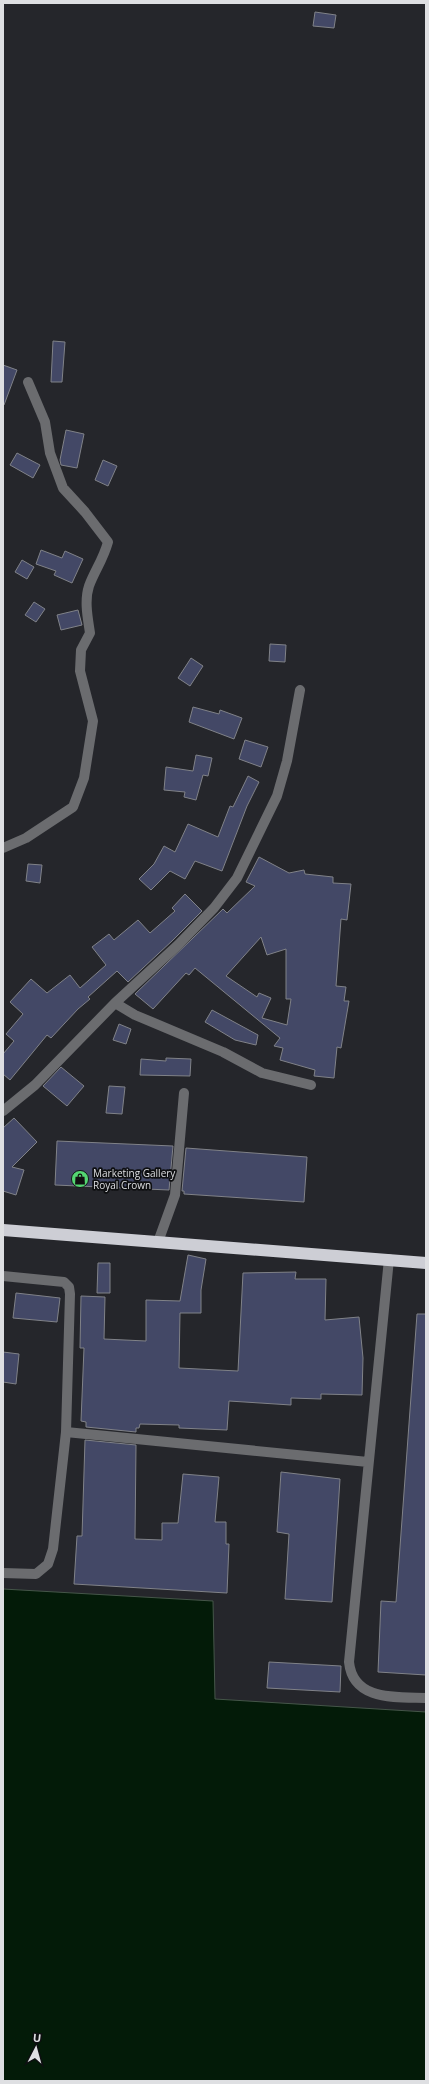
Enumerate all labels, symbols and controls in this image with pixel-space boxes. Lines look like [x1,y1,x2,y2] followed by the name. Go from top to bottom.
[93,1166,176,1192] place label: Marketing Gallery Royal Crown
[70,1169,90,1189] shop icon: Marketing Gallery Royal Crown
[16,2028,56,2068] north arrow
[32,2030,42,2045] text: U

